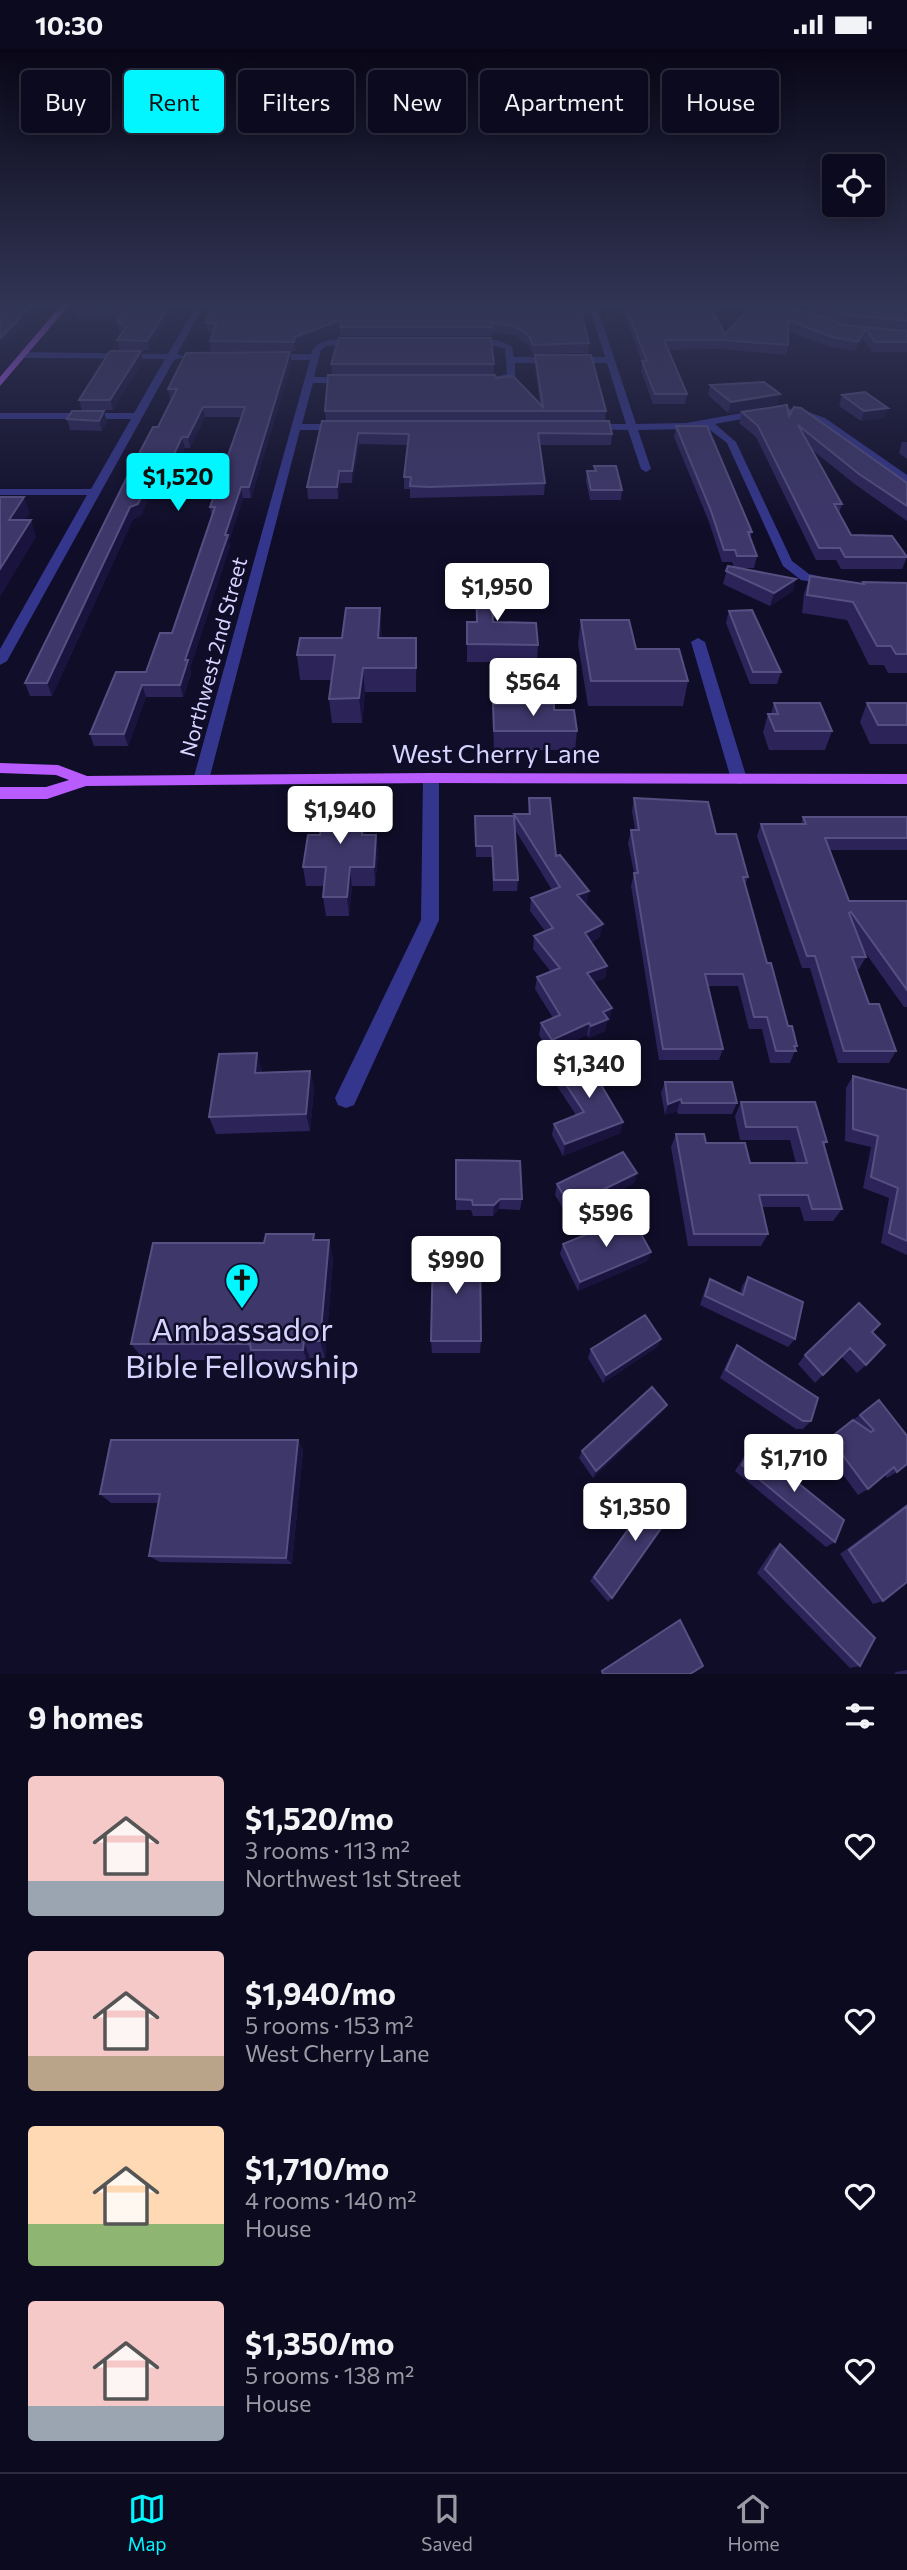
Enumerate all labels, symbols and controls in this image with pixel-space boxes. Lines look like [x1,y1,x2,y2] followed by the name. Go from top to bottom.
[35,9,103,40] text: 10:30
[21,70,110,133] chip: Buy
[124,70,224,133] chip: Rent
[238,70,354,133] chip: Filters
[368,70,466,133] chip: New
[480,70,648,133] chip: Apartment
[662,70,779,133] chip: House
[822,154,885,217] map controls
[822,154,885,217] button: locate
[121,454,235,513] pin: $1,520
[142,462,214,490] text: $1,520
[174,554,251,759] street label: Northwest 2nd Street
[440,563,554,623] pin: $1,950
[461,572,533,600] text: $1,950
[492,659,574,718] pin: $564
[506,667,560,695] text: $564
[392,737,600,768] street label: West Cherry Lane
[283,787,397,846] pin: $1,940
[304,795,376,823] text: $1,940
[532,1041,646,1100] pin: $1,340
[553,1049,625,1077] text: $1,340
[565,1189,647,1249] pin: $596
[578,1198,634,1226] text: $596
[415,1237,497,1296] pin: $990
[428,1245,484,1273] text: $990
[223,1261,261,1310] church icon: Ambassador Bible Fellowship
[125,1308,359,1385] place label: Ambassador Bible Fellowship
[737,1435,851,1494] pin: $1,710
[760,1443,828,1471] text: $1,710
[578,1483,692,1543] pin: $1,350
[599,1492,671,1520] text: $1,350
[841,1697,879,1735] icon: filters
[28,1698,143,1735] text: 9 homes
[245,1799,394,1836] text: $1,520/mo
[84,1804,168,1888] icon: home
[841,1827,879,1865] icon: heart
[245,1836,410,1864] text: 3 rooms · 113 m²
[245,1864,461,1892] text: Northwest 1st Street
[245,1974,396,2011] text: $1,940/mo
[84,1979,168,2063] icon: home
[841,2002,879,2040] icon: heart
[245,2011,414,2039] text: 5 rooms · 153 m²
[245,2039,429,2067] text: West Cherry Lane
[245,2149,389,2186] text: $1,710/mo
[84,2154,168,2238] icon: home
[841,2177,879,2215] icon: heart
[245,2186,417,2214] text: 4 rooms · 140 m²
[245,2214,311,2242] text: House
[245,2324,394,2361] text: $1,350/mo
[84,2329,168,2413] icon: home
[841,2352,879,2390] icon: heart
[245,2361,414,2389] text: 5 rooms · 138 m²
[245,2389,311,2417] text: House
[127,2490,167,2555] tab: Map
[421,2490,473,2555] tab: Saved
[727,2490,780,2555] tab: Home

